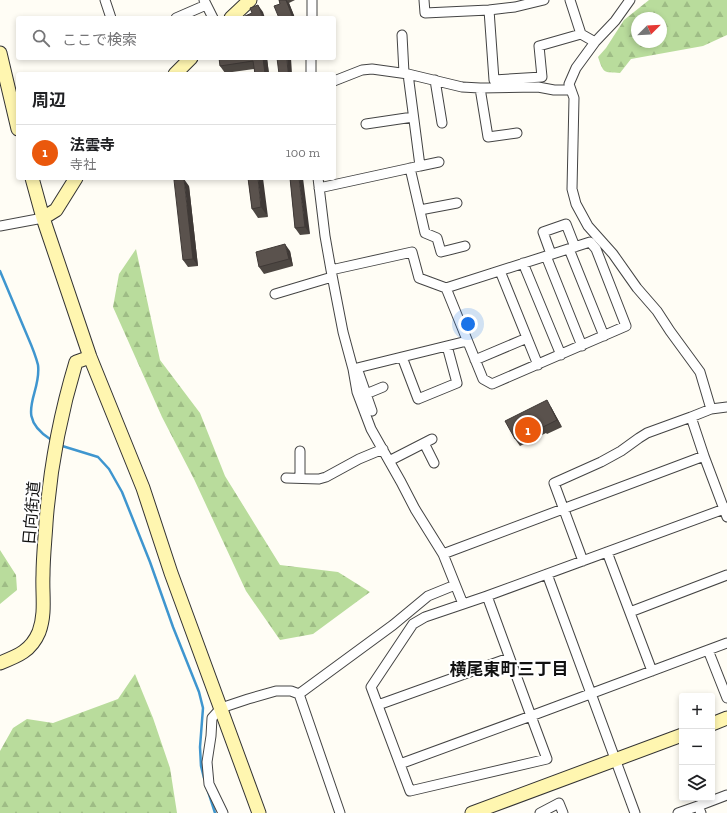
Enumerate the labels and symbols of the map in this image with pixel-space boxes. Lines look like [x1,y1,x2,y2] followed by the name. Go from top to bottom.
[631,12,667,48] north arrow
[458,314,478,334] your location
[515,415,541,445] pin: 1
[19,480,44,546] street label: 日向街道
[450,659,569,679] district label: 横尾東町三丁目

